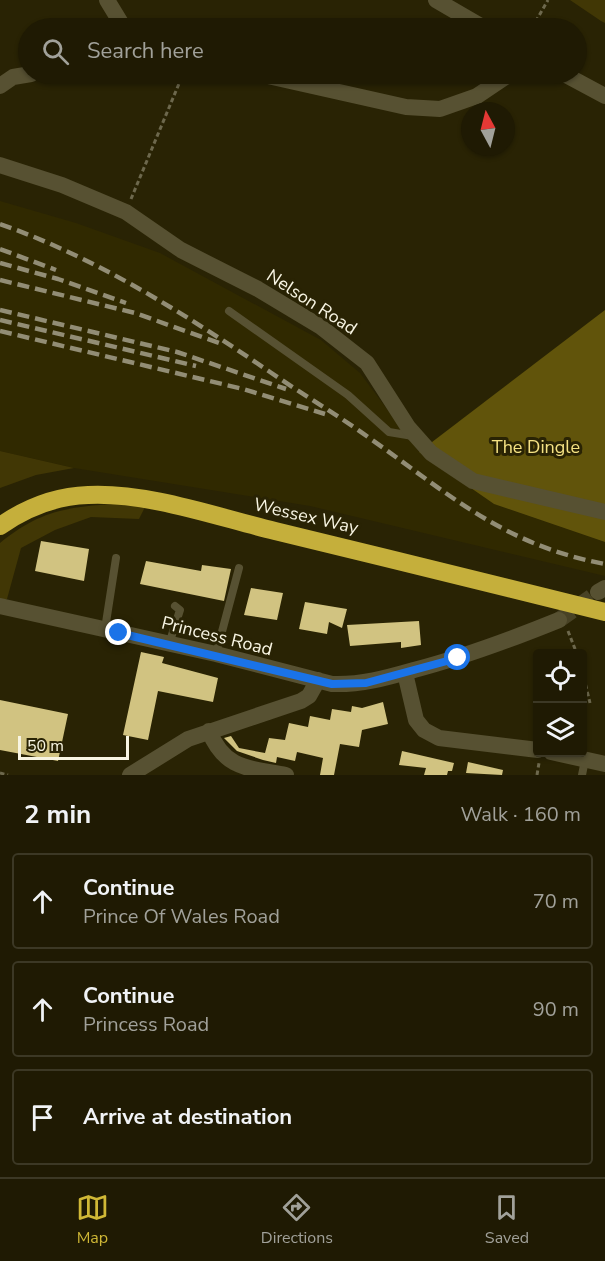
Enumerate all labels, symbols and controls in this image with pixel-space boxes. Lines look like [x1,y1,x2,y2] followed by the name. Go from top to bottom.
[18,18,587,84] search box
[39,35,72,68] icon: search
[87,36,204,66] text: Search here
[461,102,515,156] north arrow
[262,264,362,340] street label: Nelson Road
[492,435,580,459] park label: The Dingle
[251,492,361,540] street label: Wessex Way
[159,611,275,661] street label: Princess Road
[105,619,131,645] route end
[444,644,470,670] route start
[533,649,587,757] map controls
[533,649,587,703] button: locate
[533,703,587,757] button: layers
[18,733,129,760] scale bar
[27,735,64,757] text: 50 m
[24,797,91,832] text: 2 min
[461,801,581,828] text: Walk · 160 m
[83,873,174,903] text: Continue
[26,885,59,918] icon: ahead
[533,888,579,915] text: 70 m
[83,903,280,930] text: Prince Of Wales Road
[83,981,174,1011] text: Continue
[26,993,59,1026] icon: ahead
[533,996,579,1023] text: 90 m
[83,1011,209,1038] text: Princess Road
[26,1101,59,1134] icon: arrive
[83,1102,292,1132] text: Arrive at destination
[76,1191,109,1249] tab: Map
[261,1191,333,1249] tab: Directions
[485,1191,529,1249] tab: Saved

